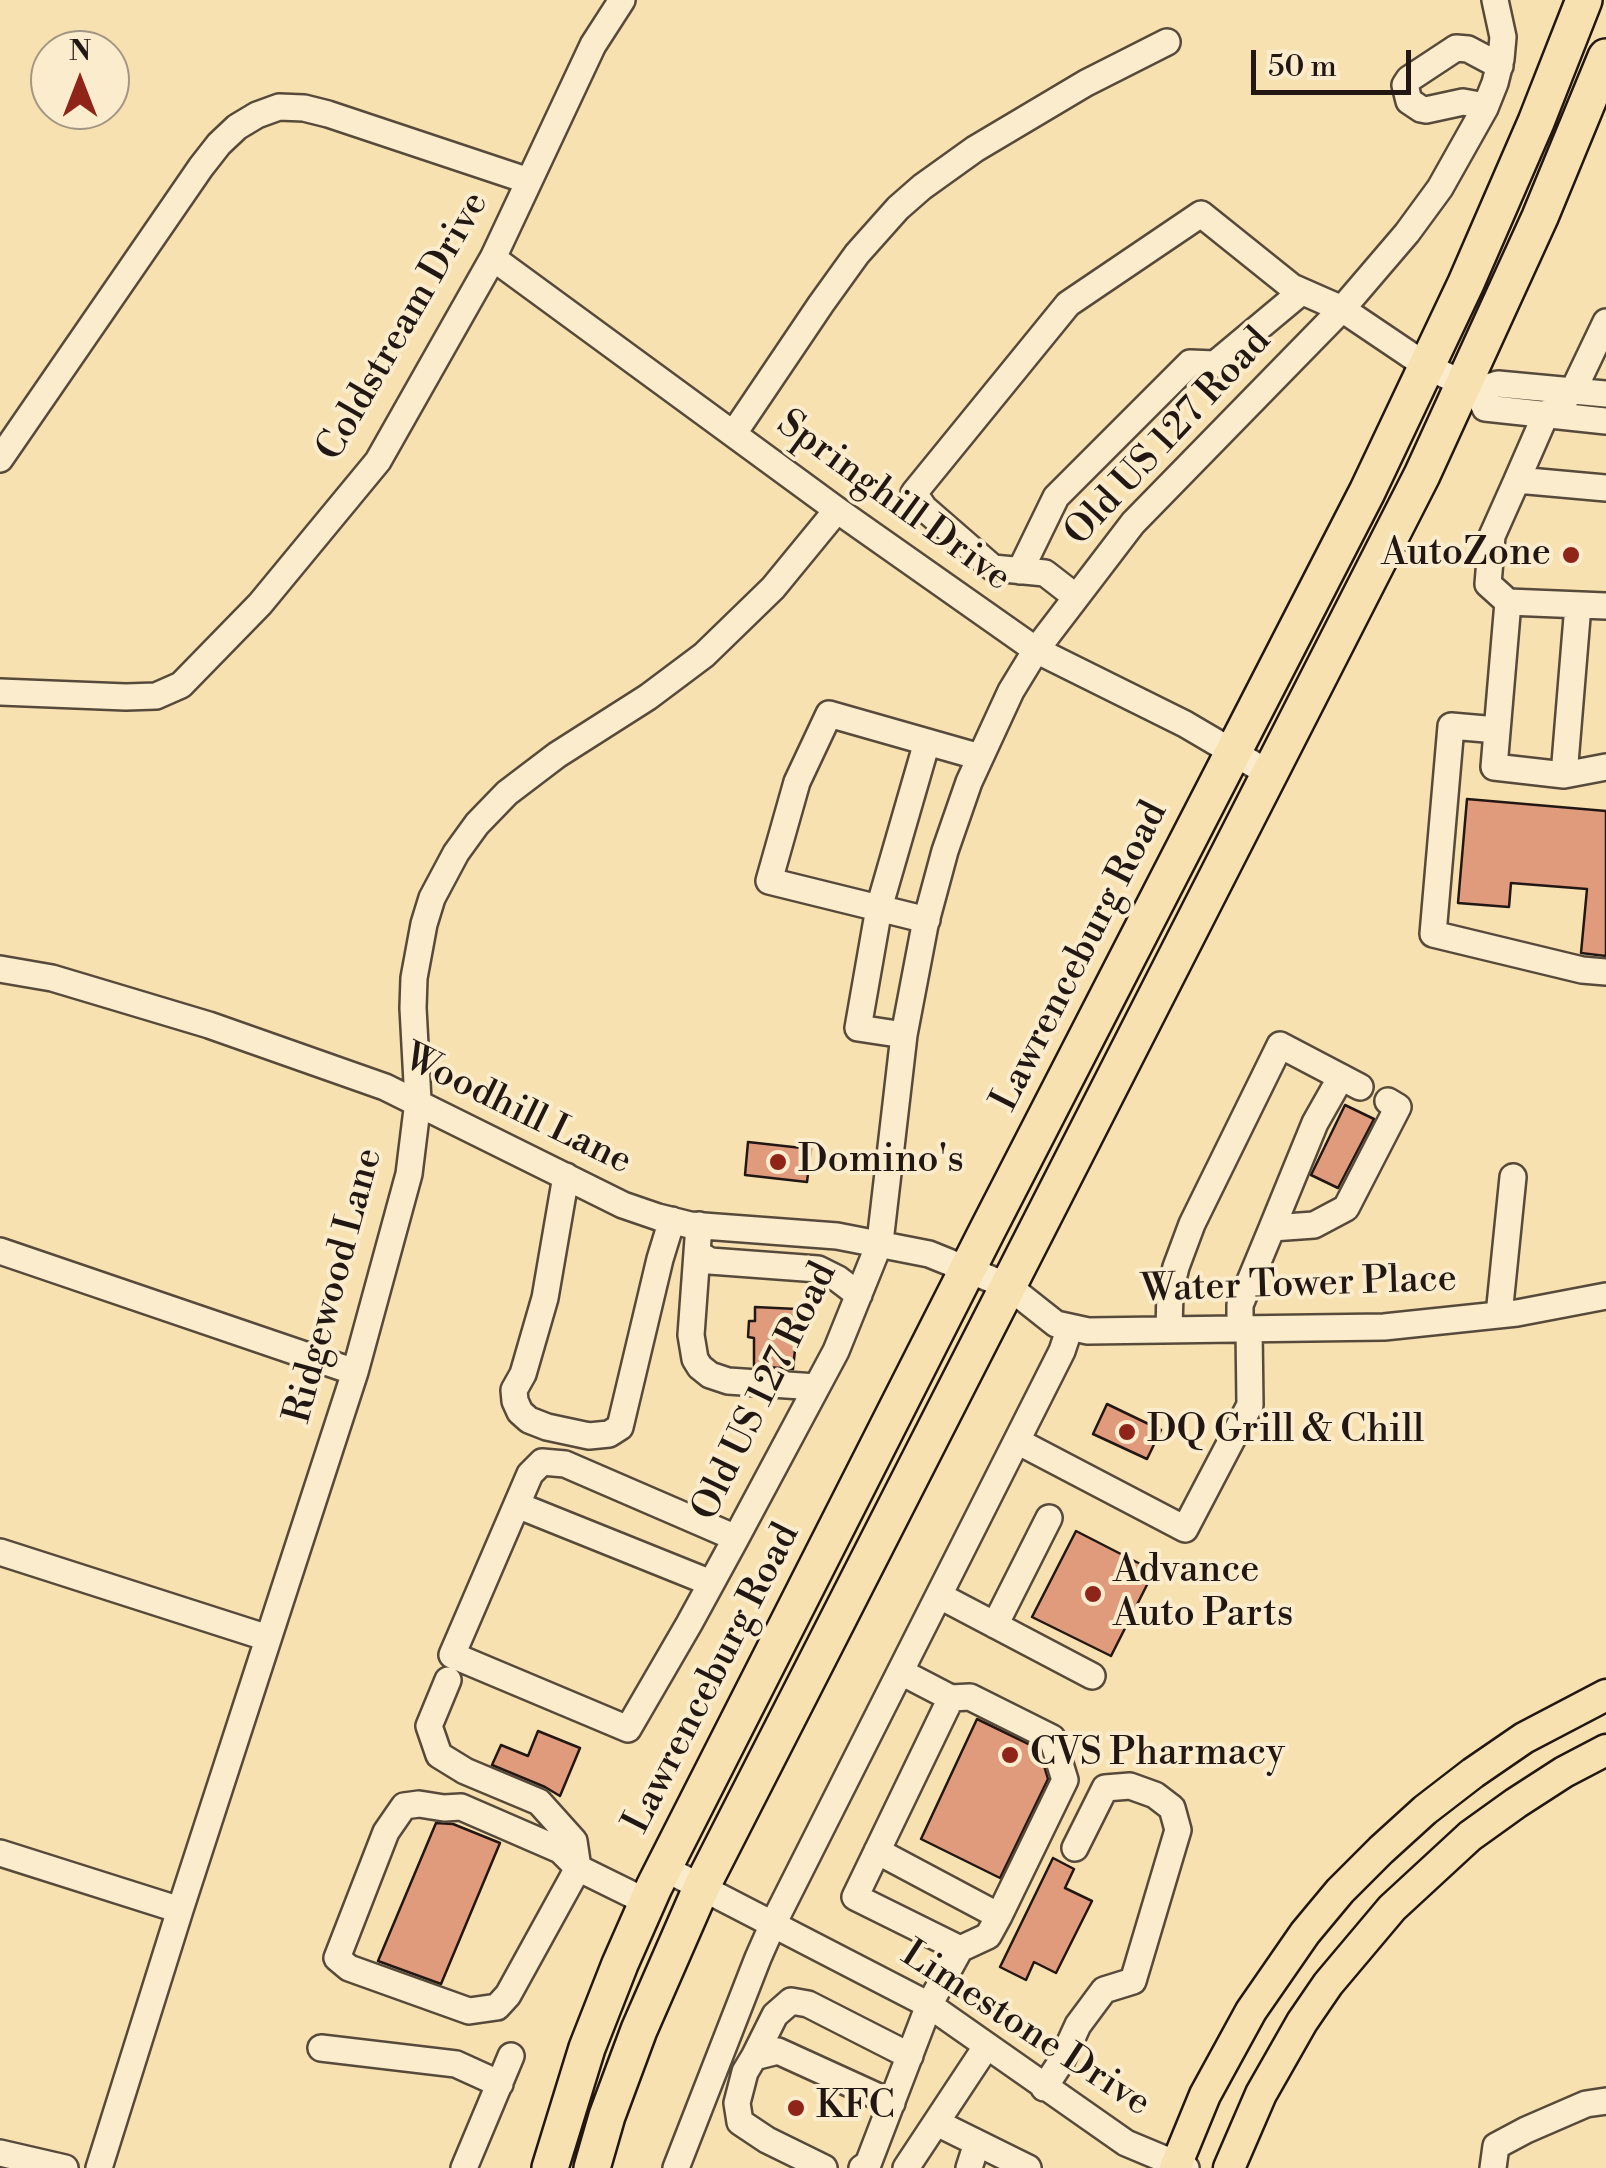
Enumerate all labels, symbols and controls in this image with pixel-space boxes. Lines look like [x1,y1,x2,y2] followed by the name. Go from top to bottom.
[30,30,130,130] north arrow
[1256,30,1416,92] scale bar
[69,34,91,69] text: N
[1268,48,1337,86] text: 50 m
[308,184,500,470] street label: Coldstream Drive
[1056,320,1282,556] street label: Old US 127 Road
[767,402,1019,602] street label: Springhill Drive
[1381,532,1551,578] place label: AutoZone
[1560,544,1582,566] marker: AutoZone
[983,794,1179,1120] street label: Lawrenceburg Road
[396,1036,638,1186] street label: Woodhill Lane
[798,1139,964,1185] place label: Domino's
[276,1143,394,1429] street label: Ridgewood Lane
[767,1151,789,1173] marker: Domino's
[684,1256,848,1528] street label: Old US 127 Road
[1140,1258,1458,1314] street label: Water Tower Place
[1147,1409,1424,1455] place label: DQ Grill & Chill
[1116,1421,1138,1443] marker: DQ Grill & Chill
[615,1516,811,1842] street label: Lawrenceburg Road
[1113,1549,1293,1638] place label: Advance Auto Parts
[1082,1583,1104,1605] marker: Advance Auto Parts
[1030,1732,1285,1778] place label: CVS Pharmacy
[999,1744,1021,1766] marker: CVS Pharmacy
[892,1932,1158,2128] street label: Limestone Drive
[816,2085,895,2131] place label: KFC
[785,2097,807,2119] marker: KFC

